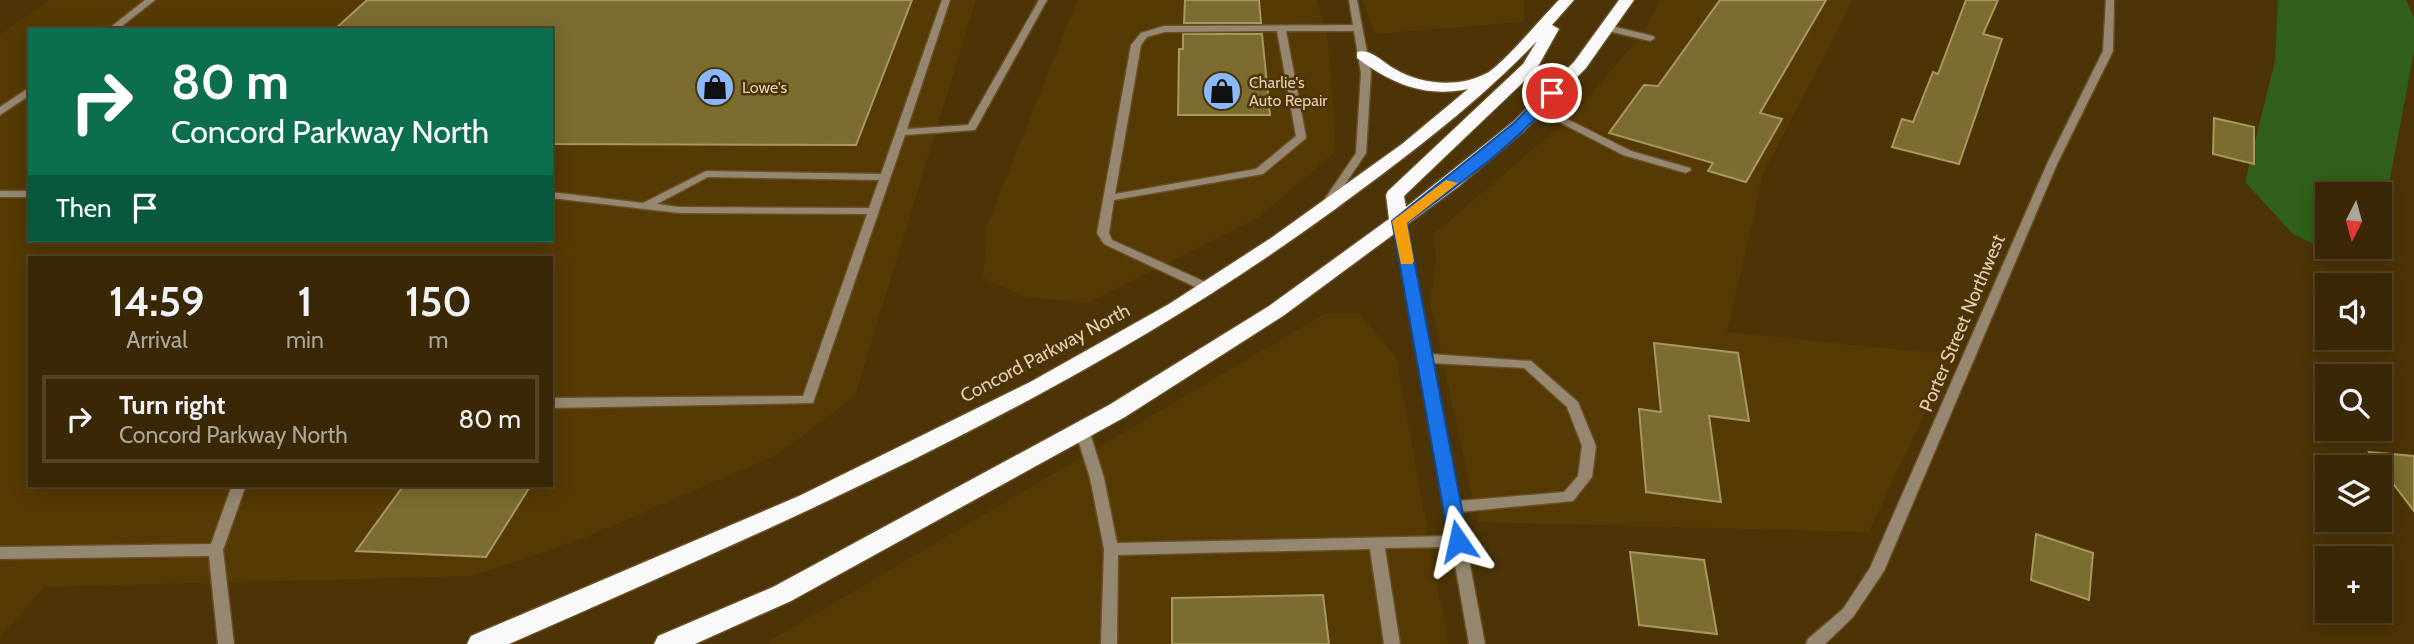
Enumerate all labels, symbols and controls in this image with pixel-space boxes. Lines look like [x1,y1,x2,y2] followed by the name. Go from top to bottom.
[171,52,289,111] text: 80 m
[56,56,147,147] icon: right
[1522,63,1582,123] pin
[694,66,736,108] shop icon: Lowe's
[1201,70,1243,112] shop icon: Charlie's Auto Repair
[1249,73,1328,110] place label: Charlie's Auto Repair
[1533,74,1571,112] icon: arrive
[742,78,788,97] place label: Lowe's
[171,112,489,151] text: Concord Parkway North
[2315,182,2392,259] north arrow
[2315,182,2392,623] map controls
[126,189,164,227] icon: arrive
[56,192,112,224] text: Then
[1914,230,2010,415] street label: Porter Street Northwest
[2315,273,2392,350] button: sound
[109,275,205,327] text: 14:59
[297,275,312,327] text: 1
[405,275,472,327] text: 150
[956,299,1134,407] street label: Concord Parkway North
[126,326,188,354] text: Arrival
[286,326,324,354] text: min
[428,326,448,354] text: m
[2315,364,2392,441] button: search
[119,389,225,421] text: Turn right
[60,400,98,438] icon: right
[458,403,521,435] text: 80 m
[119,421,348,449] text: Concord Parkway North
[2315,455,2392,532] button: layers
[1421,504,1495,578] position arrow
[2315,546,2392,623] button: +

